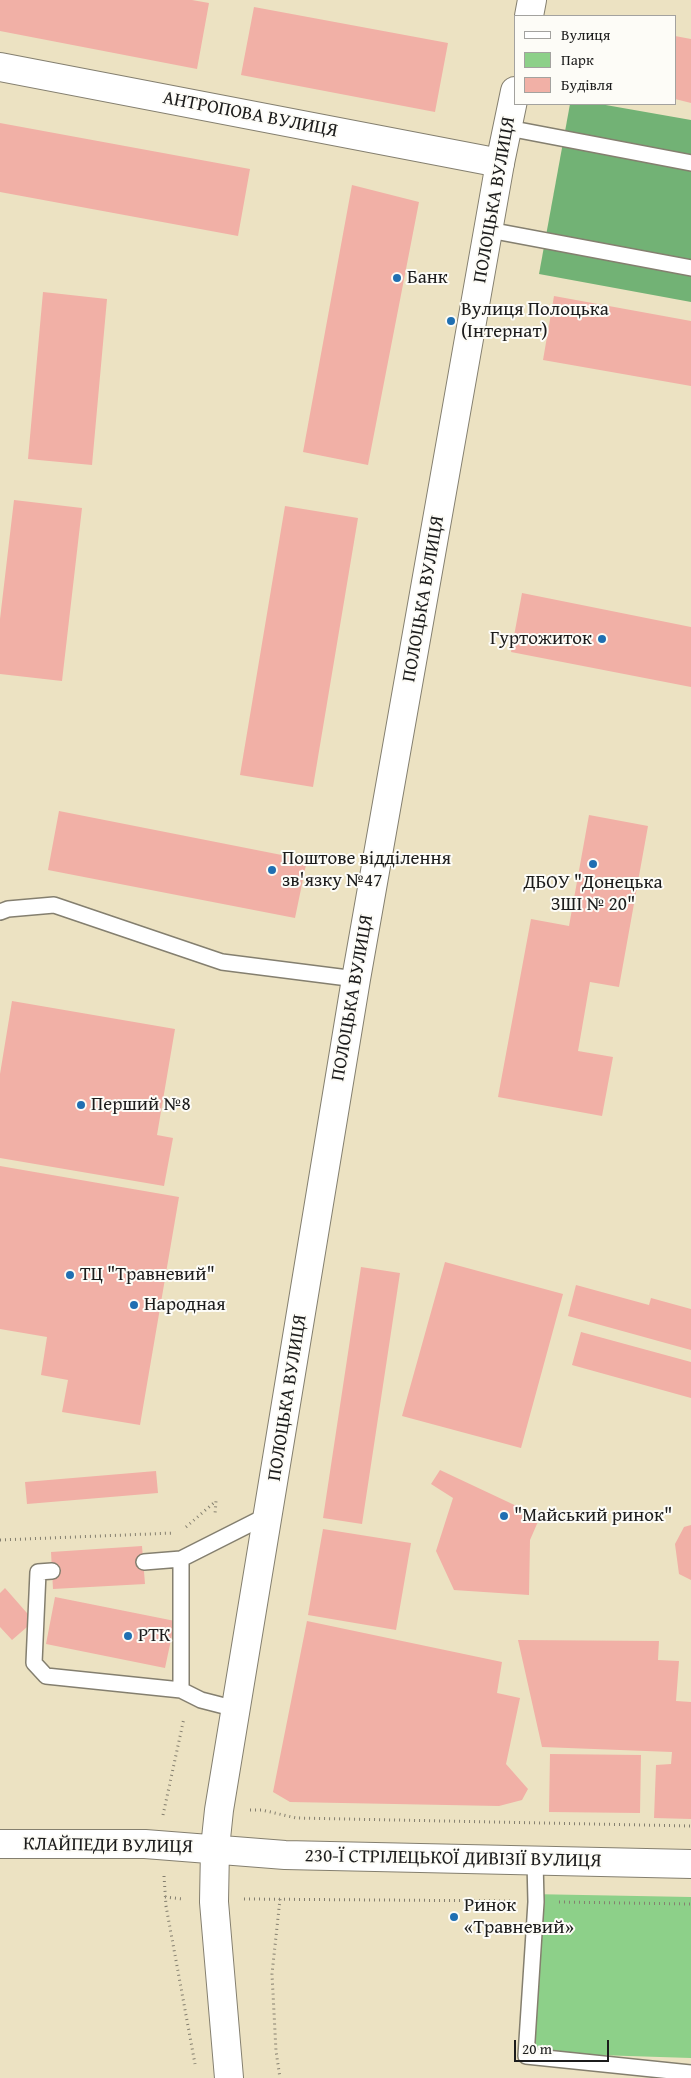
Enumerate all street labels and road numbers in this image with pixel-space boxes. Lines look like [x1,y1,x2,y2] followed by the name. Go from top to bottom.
[161,87,339,143] street label: АНТРОПОВА ВУЛИЦЯ
[469,115,521,285] street label: ПОЛОЦЬКА ВУЛИЦЯ
[398,514,450,684] street label: ПОЛОЦЬКА ВУЛИЦЯ
[327,913,379,1083] street label: ПОЛОЦЬКА ВУЛИЦЯ
[264,1313,312,1483] street label: ПОЛОЦЬКА ВУЛИЦЯ
[23,1833,193,1859] street label: КЛАЙПЕДИ ВУЛИЦЯ
[304,1845,602,1873] street label: 230-Ї СТРІЛЕЦЬКОЇ ДИВІЗІЇ ВУЛИЦЯ

